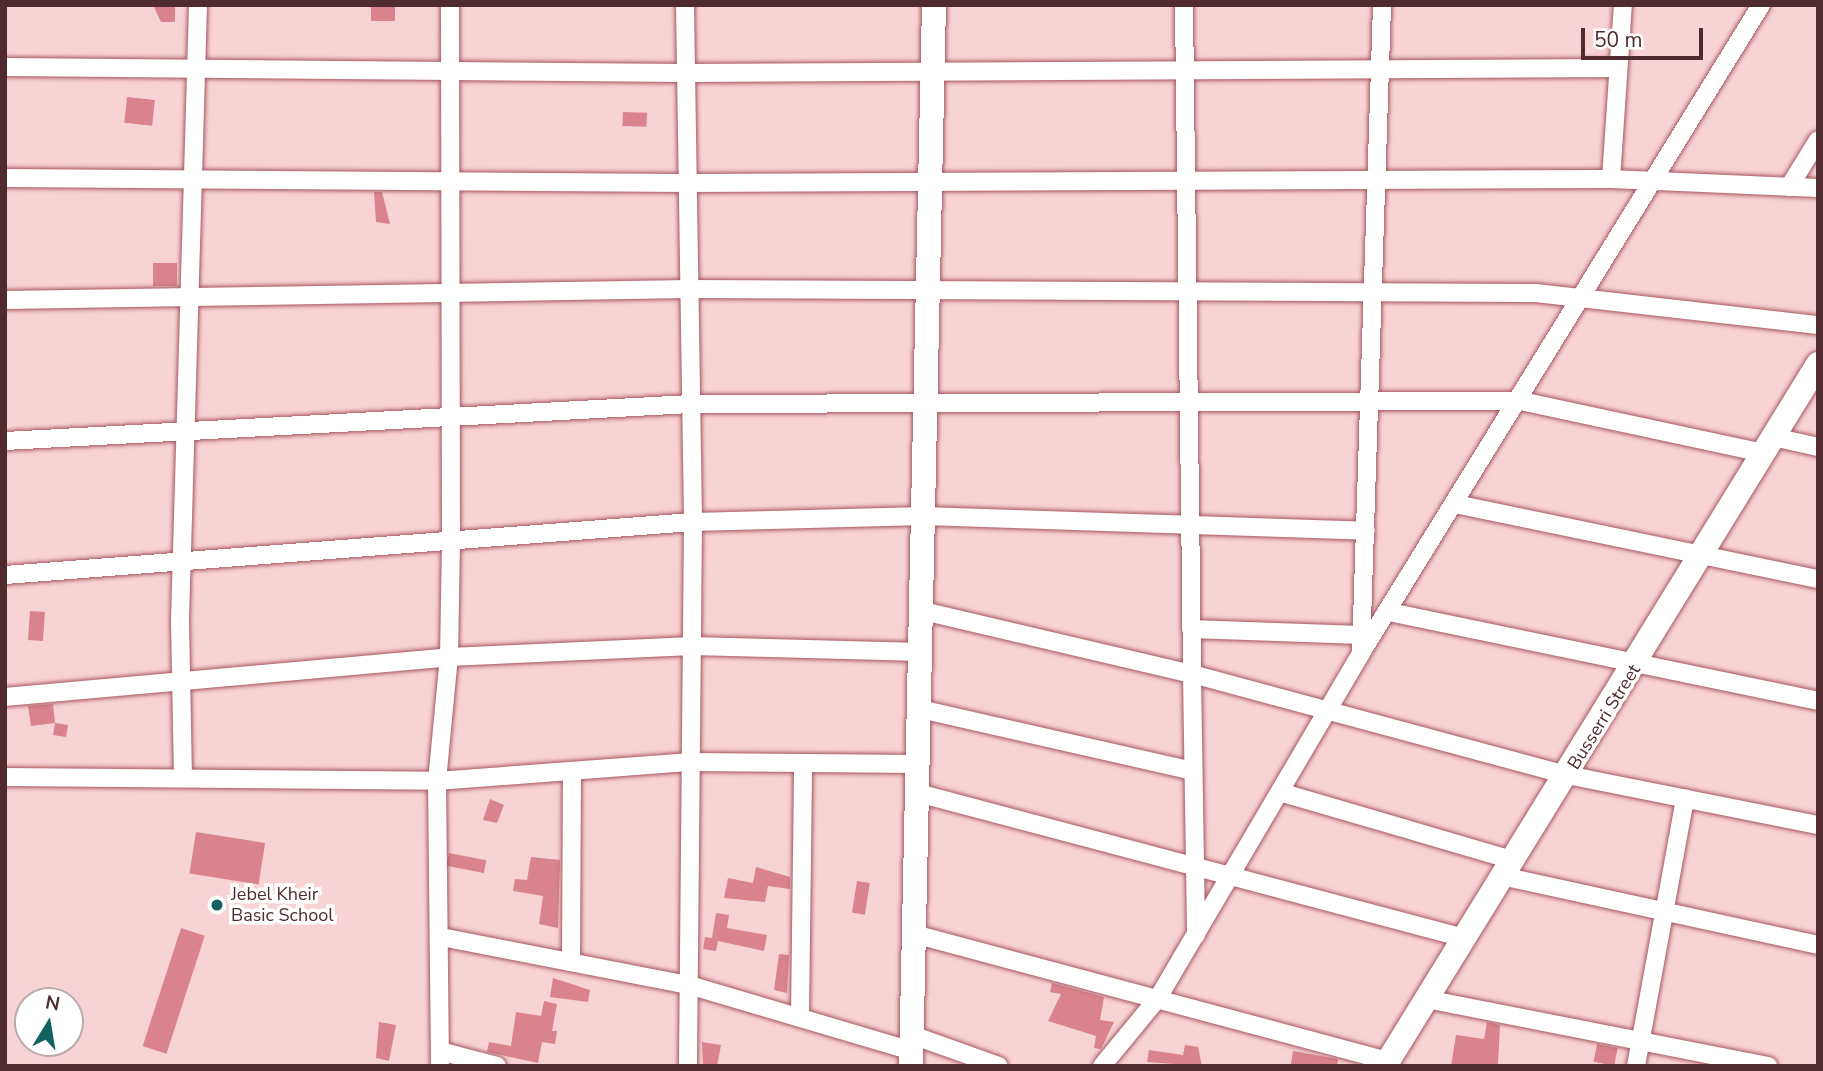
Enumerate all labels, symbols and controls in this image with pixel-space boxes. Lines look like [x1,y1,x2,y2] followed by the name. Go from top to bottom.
[1585,14,1708,58] scale bar
[1594,26,1643,54] text: 50 m
[1563,660,1645,774] street label: Busserri Street
[231,884,333,926] place label: Jebel Kheir Basic School
[209,897,225,913] marker: Jebel Kheir Basic School
[14,987,84,1057] north arrow
[43,989,62,1017] text: N

